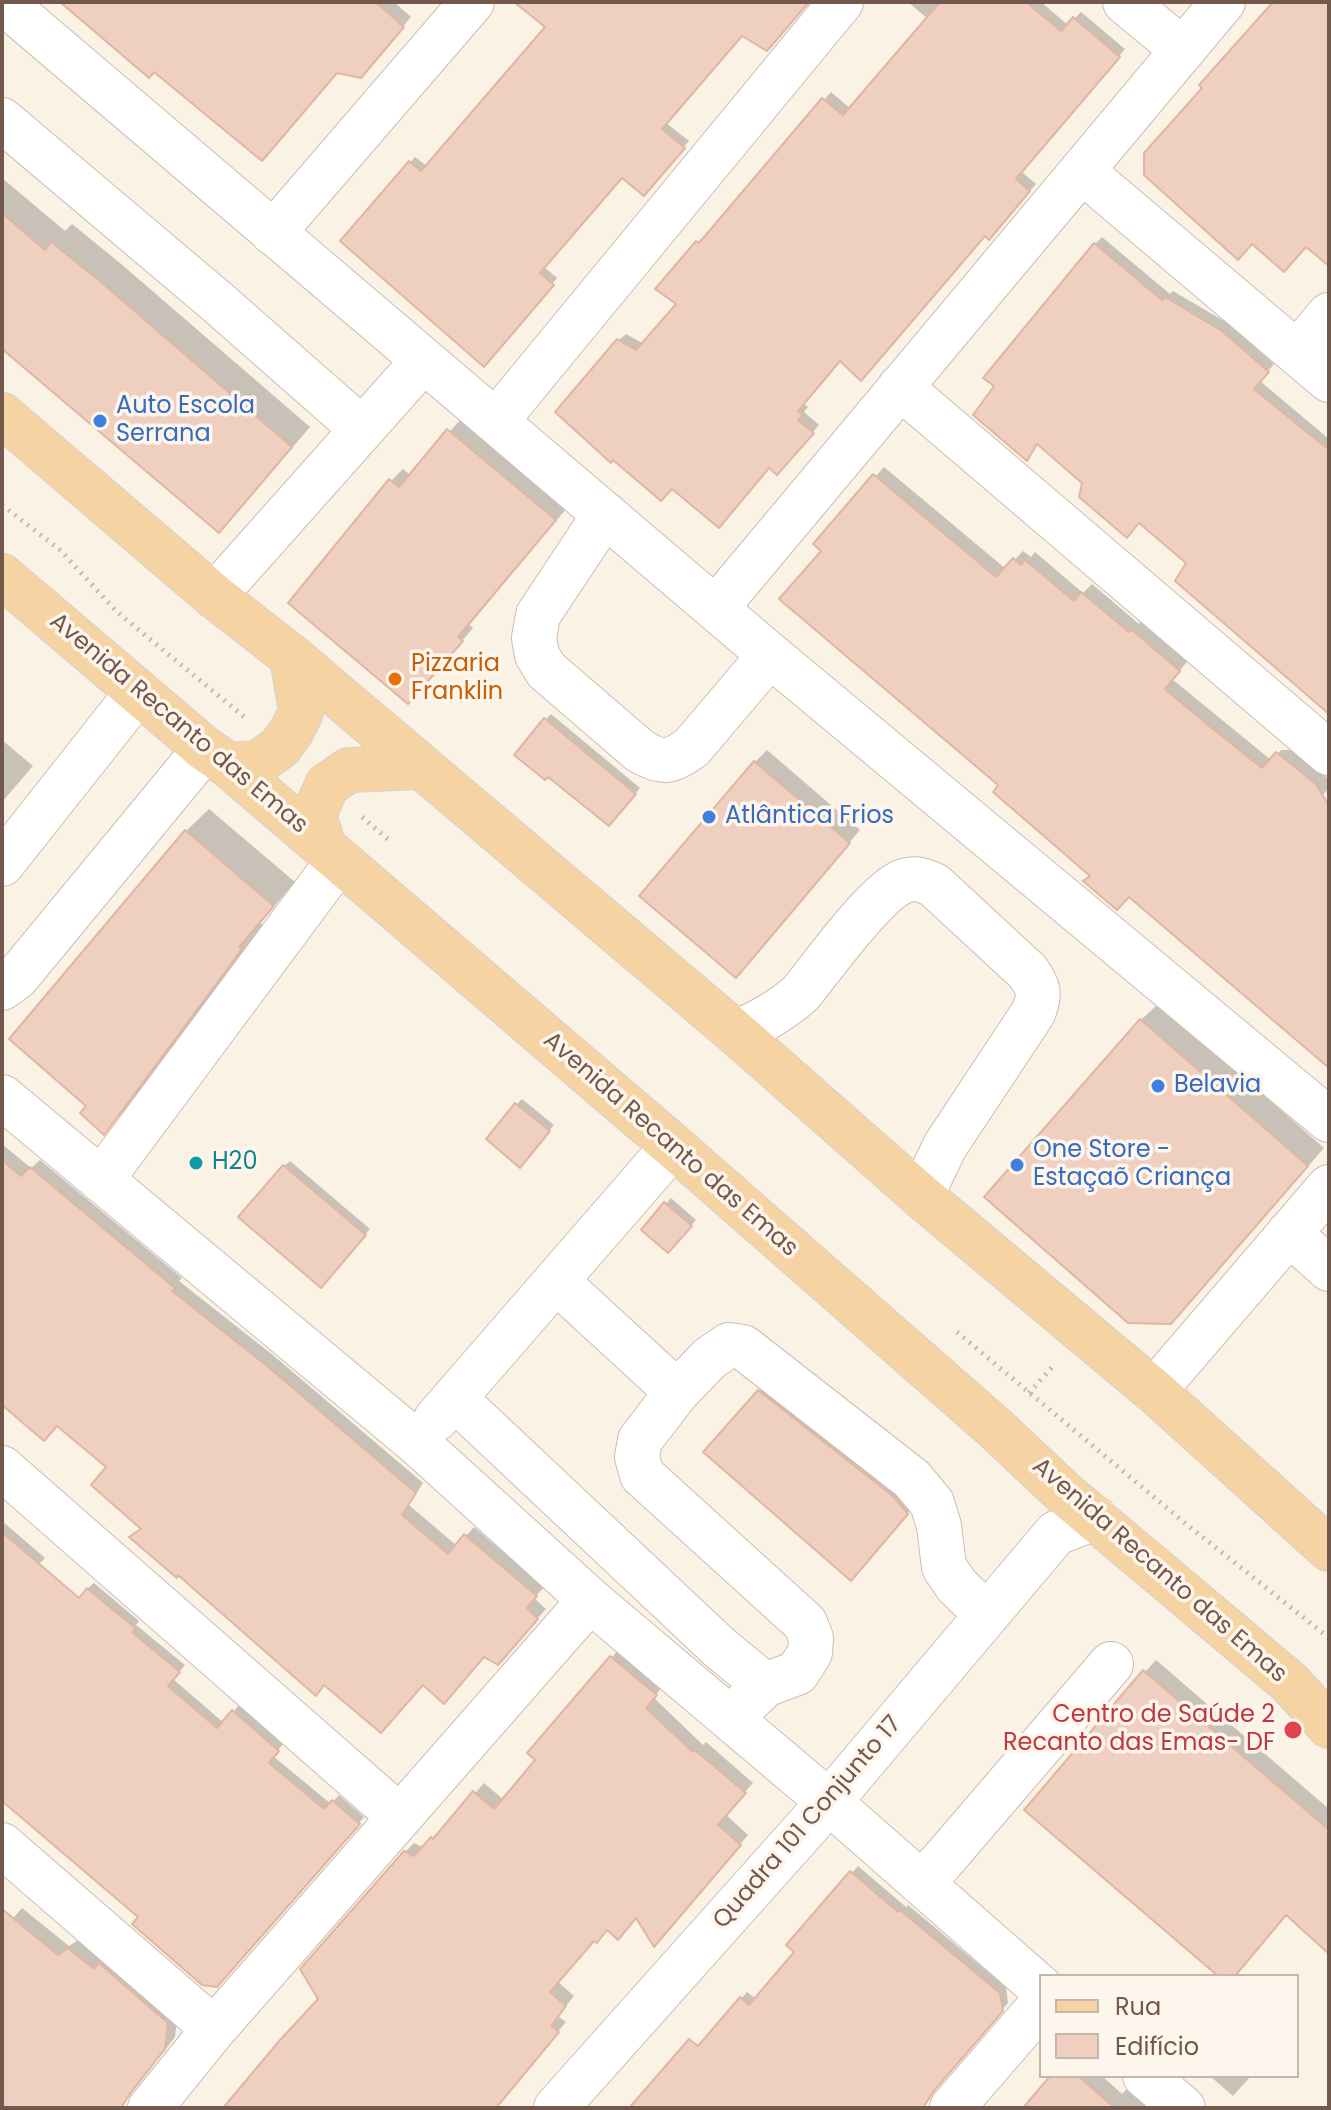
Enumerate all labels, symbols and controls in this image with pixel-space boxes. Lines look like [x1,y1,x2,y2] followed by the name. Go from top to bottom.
[116,393,255,449] place label: Auto Escola Serrana
[91,412,109,430] marker: Auto Escola Serrana
[43,608,313,840] street label: Avenida Recanto das Emas
[411,651,503,707] place label: Pizzaria Franklin
[386,670,404,688] marker: Pizzaria Franklin
[725,803,894,831] place label: Atlântica Frios
[700,808,718,826] marker: Atlântica Frios
[537,1027,803,1263] street label: Avenida Recanto das Emas
[1174,1072,1261,1100] place label: Belavia
[1149,1077,1167,1095] marker: Belavia
[1033,1137,1231,1193] place label: One Store - Estaçaõ Criança
[212,1149,257,1177] place label: H20
[187,1154,205,1172] marker: H20
[1008,1156,1026,1174] marker: One Store - Estaçaõ Criança
[1026,1453,1292,1689] street label: Avenida Recanto das Emas
[1003,1702,1275,1758] place label: Centro de Saúde 2 Recanto das Emas- DF
[708,1711,908,1935] street label: Quadra 101 Conjunto 17
[1282,1719,1304,1741] marker: Centro de Saúde 2 Recanto das Emas- DF
[1039,1974,1299,2078] legend
[1115,1990,1161,2023] text: Rua
[1115,2030,1199,2063] text: Edifício

